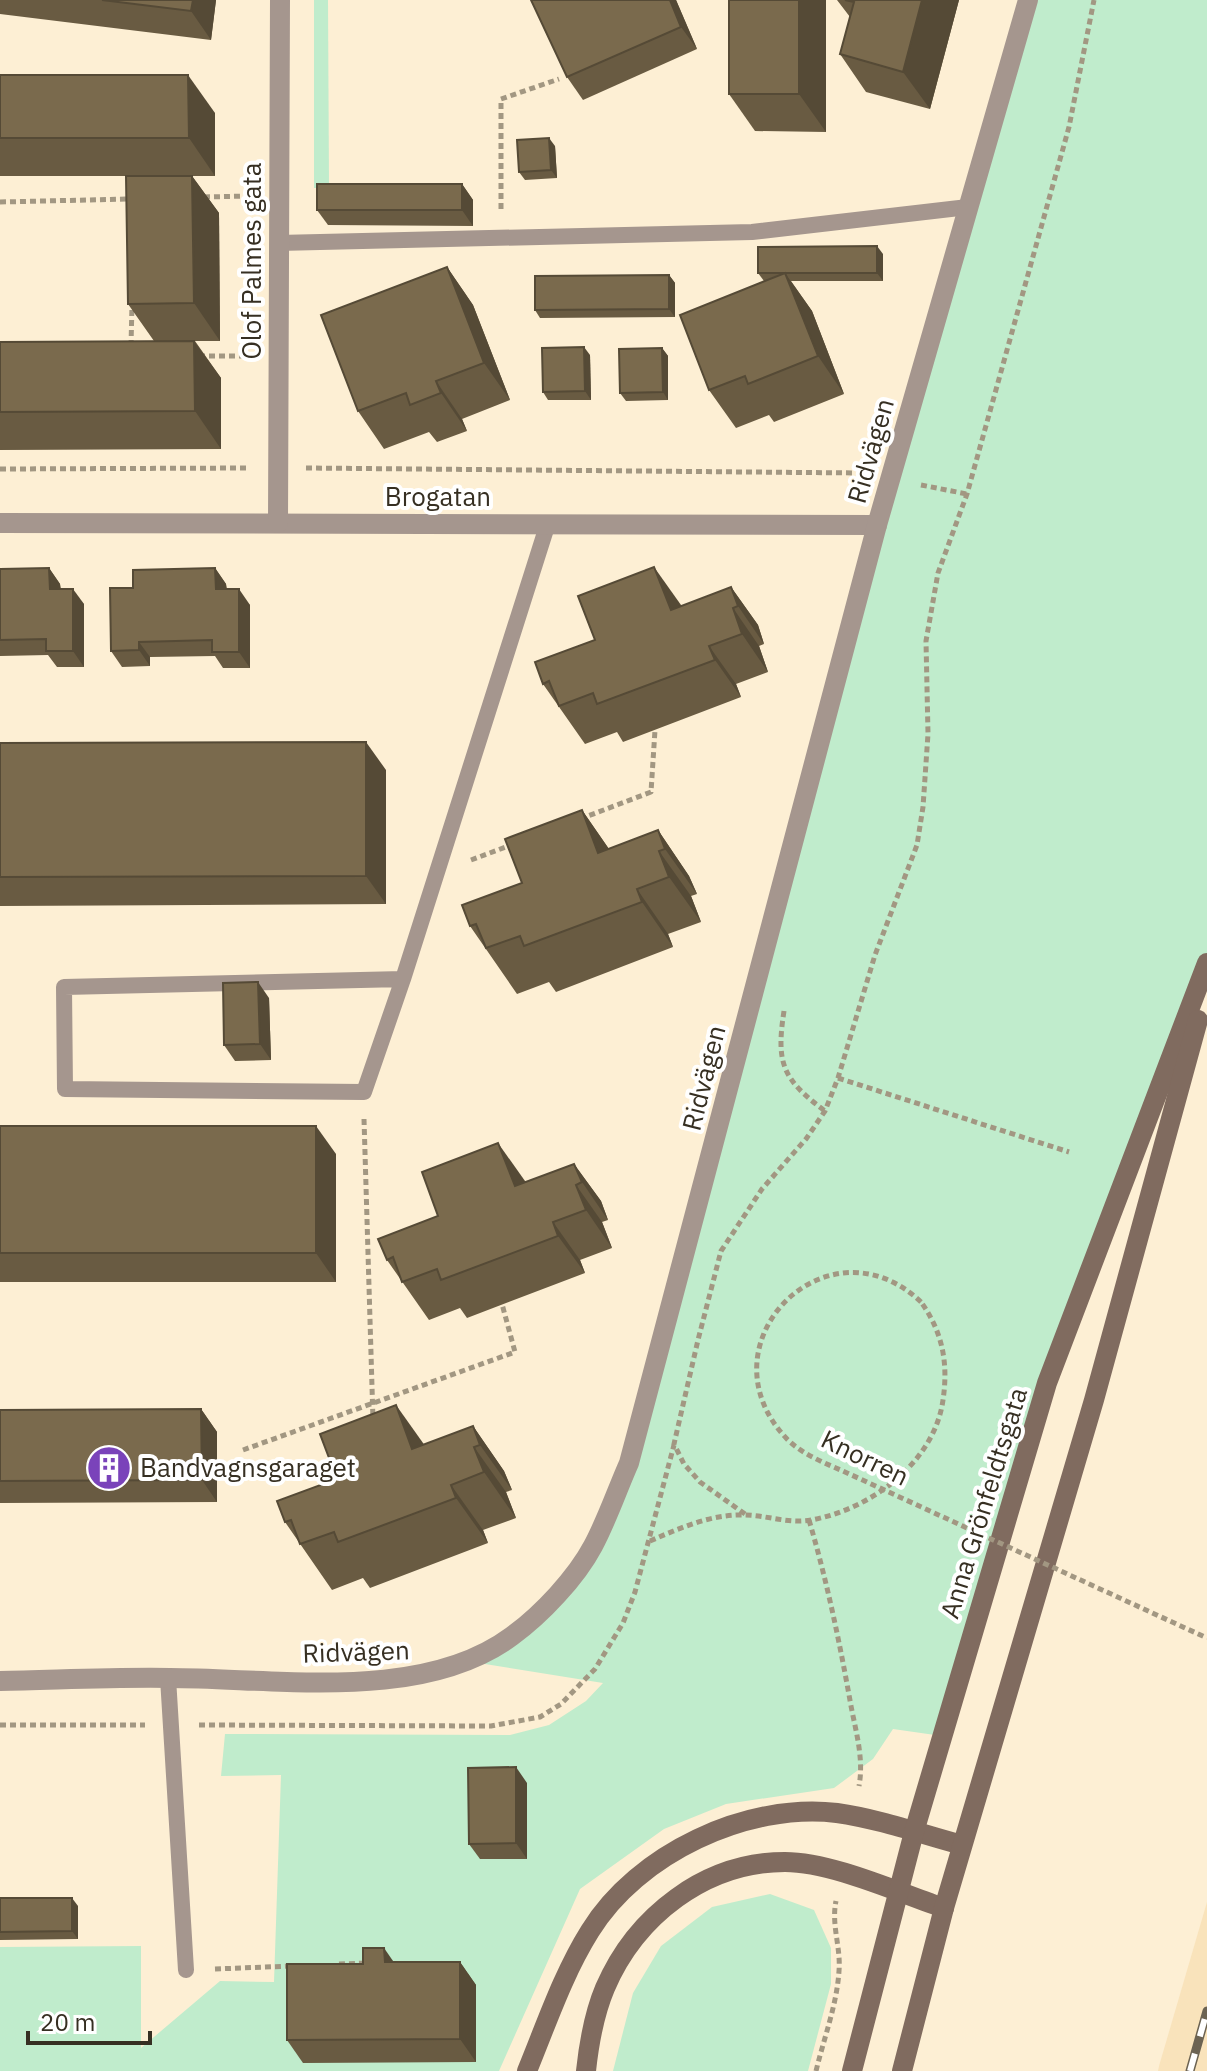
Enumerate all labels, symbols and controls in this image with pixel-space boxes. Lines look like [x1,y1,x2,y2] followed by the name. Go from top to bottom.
[234,162,268,360] street label: Olof Palmes gata
[839,394,901,507] street label: Ridvägen
[385,479,491,513] street label: Brogatan
[674,1022,733,1134] street label: Ridvägen
[932,1383,1034,1622] street label: Anna Grönfeldtsgata
[816,1421,915,1493] street label: Knorren
[85,1444,133,1492] building icon: Bandvagnsgaraget
[140,1450,356,1484] place label: Bandvagnsgaraget
[302,1632,410,1670] street label: Ridvägen
[28,1995,150,2045] scale bar
[40,2006,95,2038] text: 20 m

